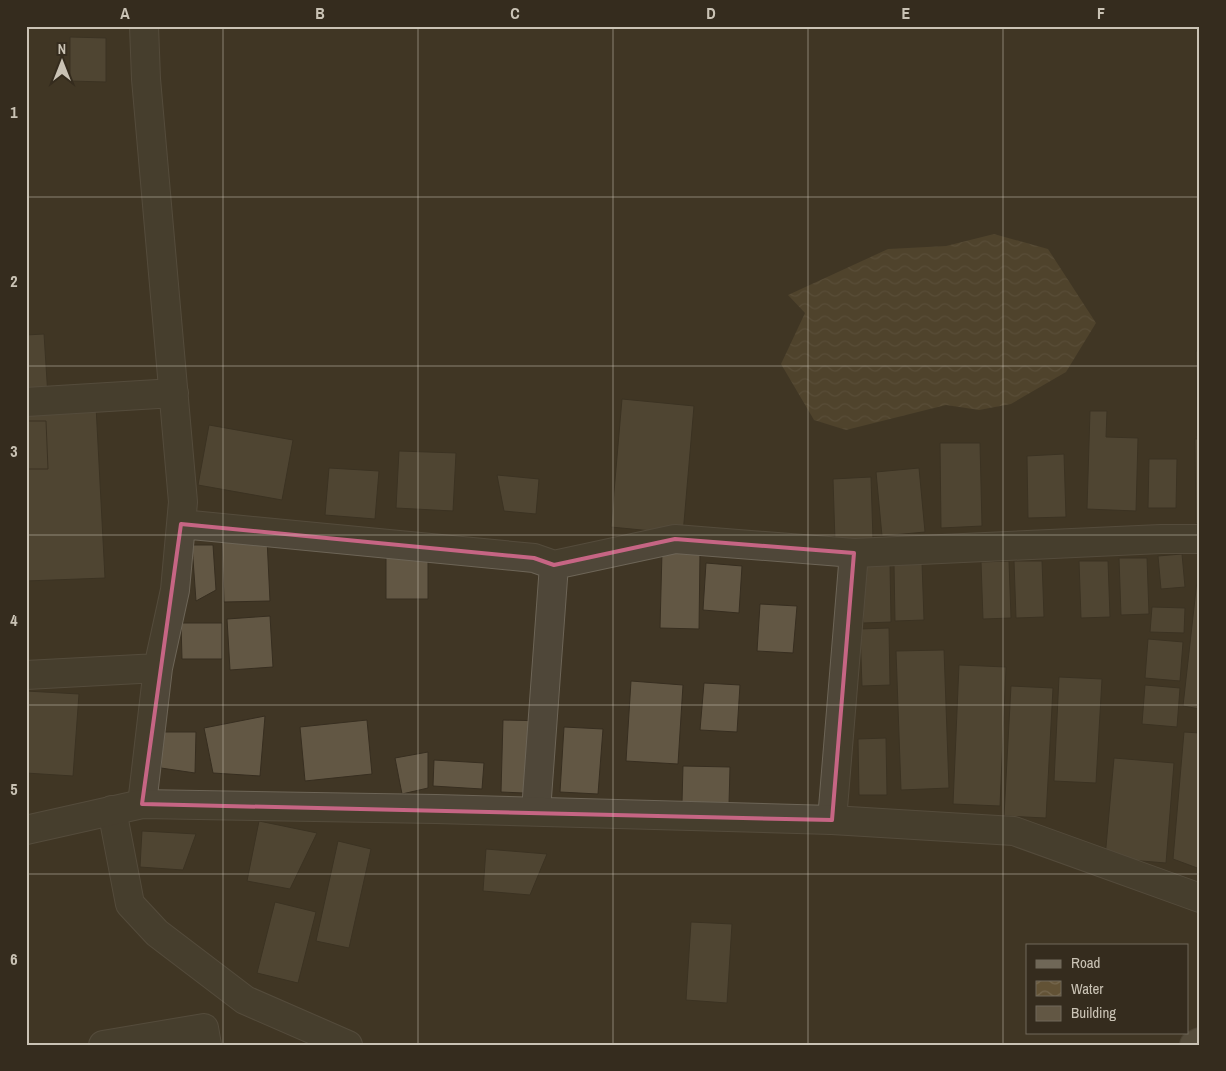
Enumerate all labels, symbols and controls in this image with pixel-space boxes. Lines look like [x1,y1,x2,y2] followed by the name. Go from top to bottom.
[120,2,130,24] text: A
[315,2,325,24] text: B
[510,2,520,24] text: C
[706,2,716,24] text: D
[902,2,911,24] text: E
[1097,2,1105,24] text: F
[38,38,88,88] north arrow
[58,40,66,58] text: N
[10,101,18,123] text: 1
[10,270,18,292] text: 2
[10,440,18,462] text: 3
[10,609,18,631] text: 4
[10,778,18,800] text: 5
[1026,944,1188,1034] legend
[10,948,18,970] text: 6
[1071,952,1100,973] text: Road
[1071,978,1103,999] text: Water
[1071,1002,1116,1023] text: Building

